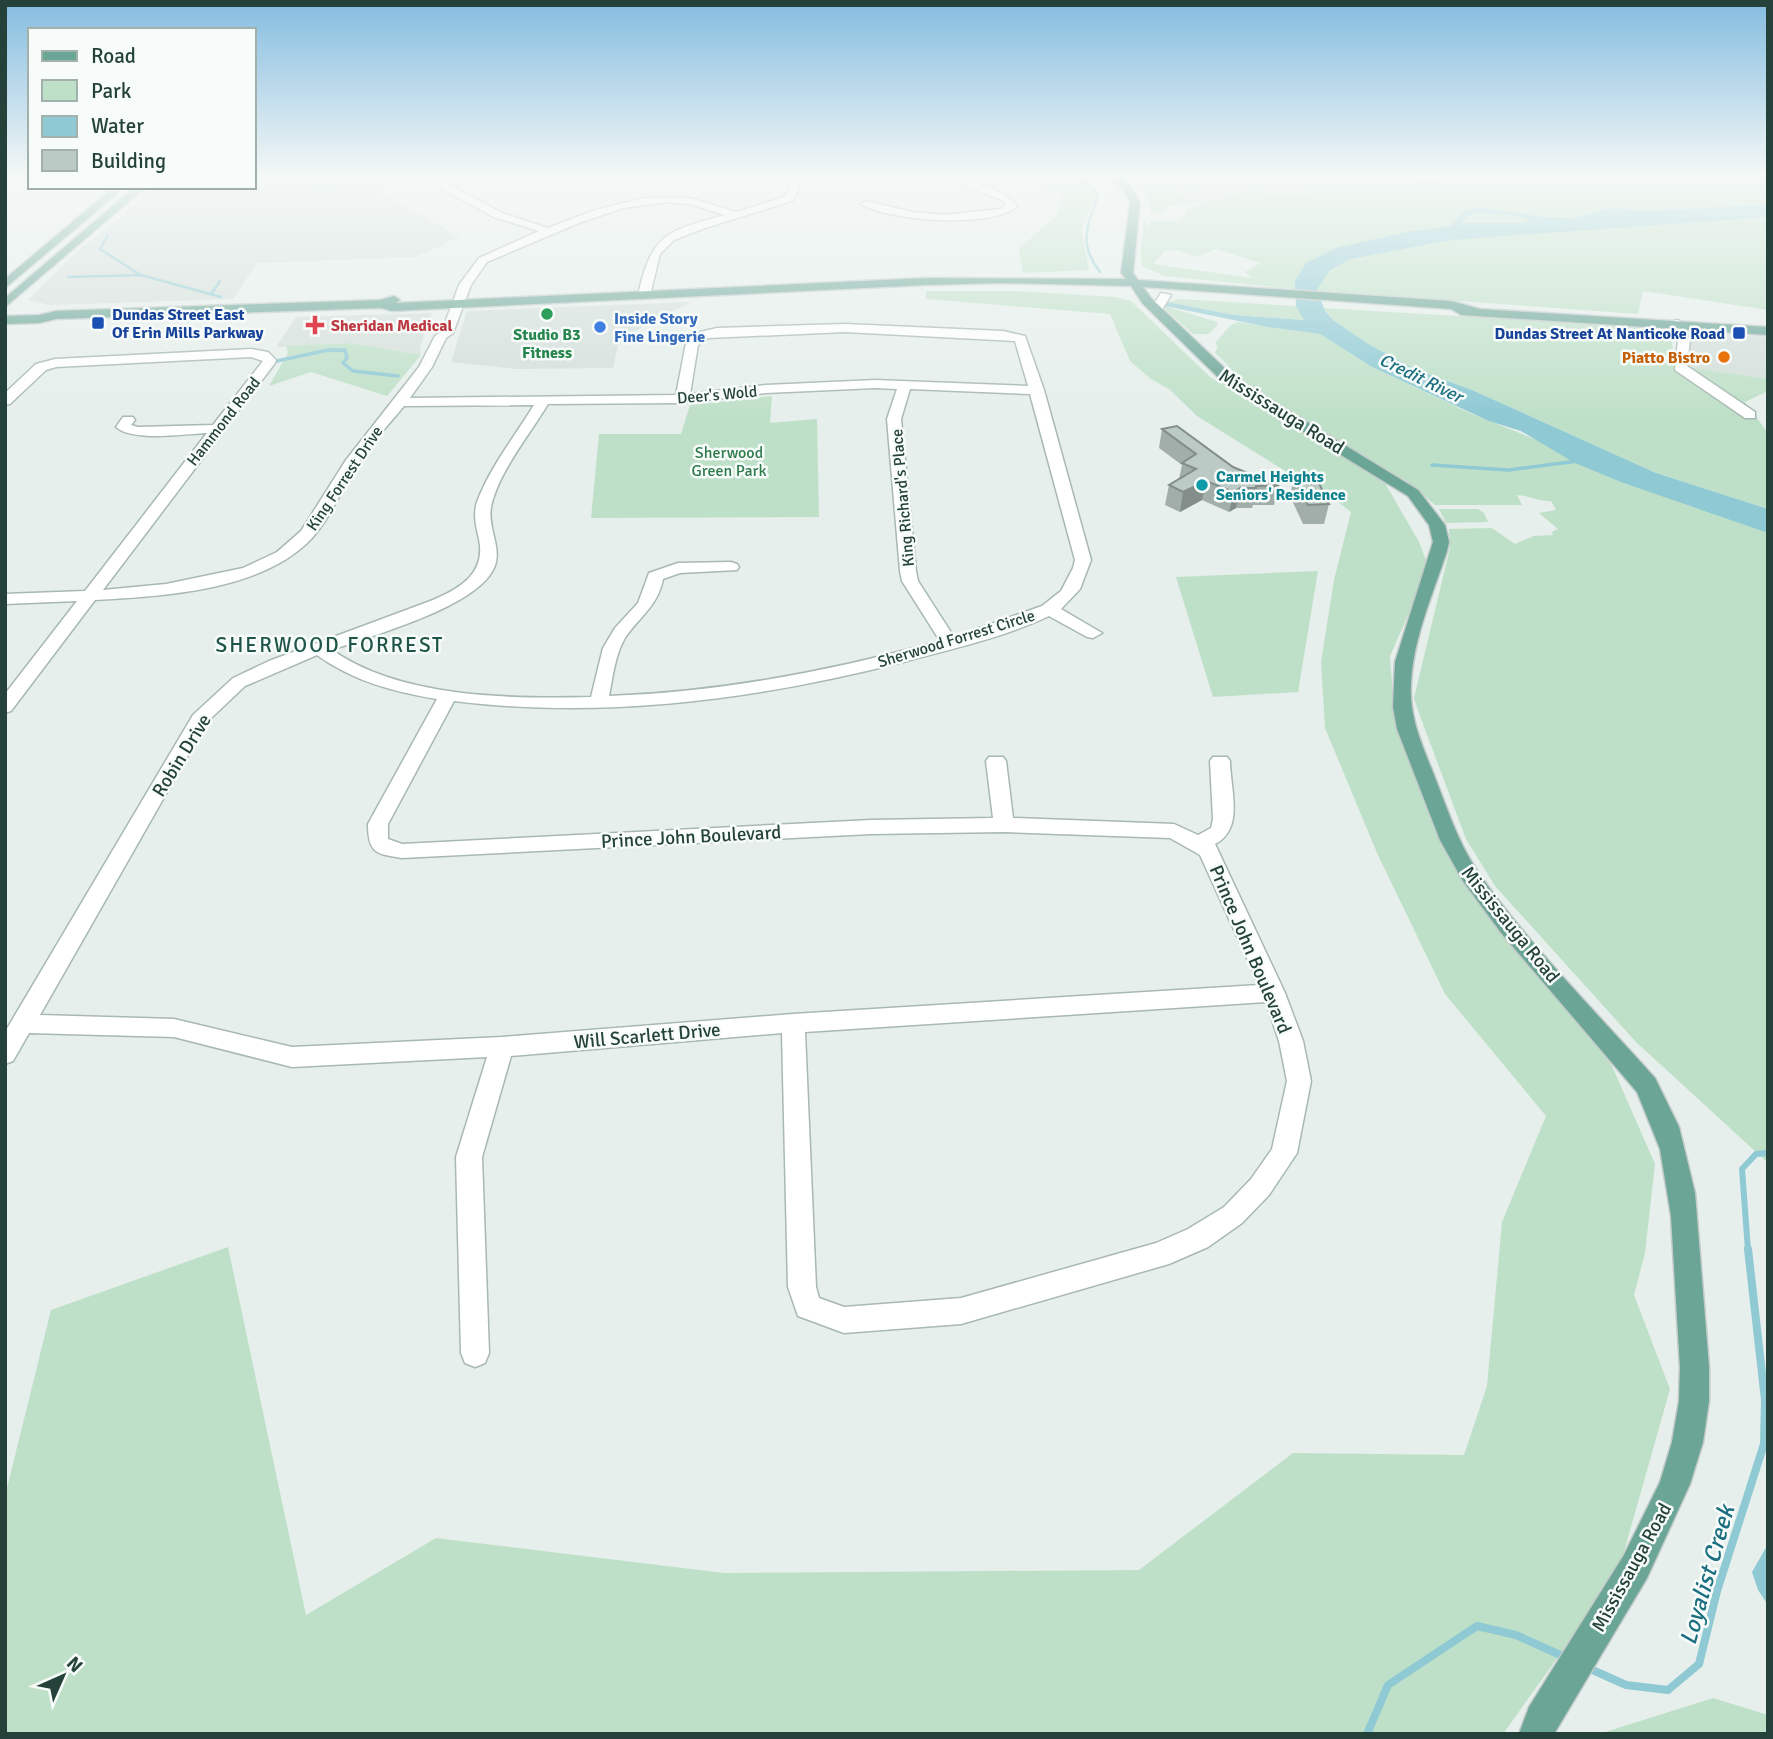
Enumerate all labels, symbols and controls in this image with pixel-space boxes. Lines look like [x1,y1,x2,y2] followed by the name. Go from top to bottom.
[28,28,256,189] legend
[91,43,136,69] text: Road
[91,78,132,104] text: Park
[91,113,144,139] text: Water
[91,148,166,174] text: Building
[112,305,264,343] place label: Dundas Street East Of Erin Mills Parkway
[539,306,555,322] marker: Studio B3 Fitness
[614,309,705,347] place label: Inside Story Fine Lingerie
[90,315,106,331] marker: Dundas Street East Of Erin Mills Parkway
[305,315,325,335] marker: Sheridan Medical
[331,316,453,336] place label: Sheridan Medical
[592,319,608,335] marker: Inside Story Fine Lingerie
[1495,324,1725,344] place label: Dundas Street At Nanticoke Road
[513,325,581,363] place label: Studio B3 Fitness
[1731,325,1747,341] marker: Dundas Street At Nanticoke Road
[1376,348,1468,409] water label: Credit River
[1622,348,1710,368] place label: Piatto Bistro
[1716,349,1732,365] marker: Piatto Bistro
[1214,364,1349,460] street label: Mississauga Road
[183,373,265,470] street label: Hammond Road
[676,382,758,408] street label: Deer's Wold
[302,422,387,535] street label: King Forrest Drive
[887,428,919,568] street label: King Richard's Place
[692,443,766,481] park label: Sherwood Green Park
[1216,467,1346,505] place label: Carmel Heights Seniors' Residence
[1194,477,1210,493] marker: Carmel Heights Seniors' Residence
[875,606,1037,672] street label: Sherwood Forrest Circle
[216,632,444,658] district label: SHERWOOD FORREST
[147,710,217,801] street label: Robin Drive
[600,820,782,854] street label: Prince John Boulevard
[1456,861,1565,988] street label: Mississauga Road
[1204,862,1296,1037] street label: Prince John Boulevard
[573,1018,722,1054] street label: Will Scarlett Drive
[1587,1499,1677,1636] street label: Mississauga Road
[1673,1500,1742,1648] water label: Loyalist Creek
[28,1641,98,1711] north arrow
[61,1652,87,1678] text: N

